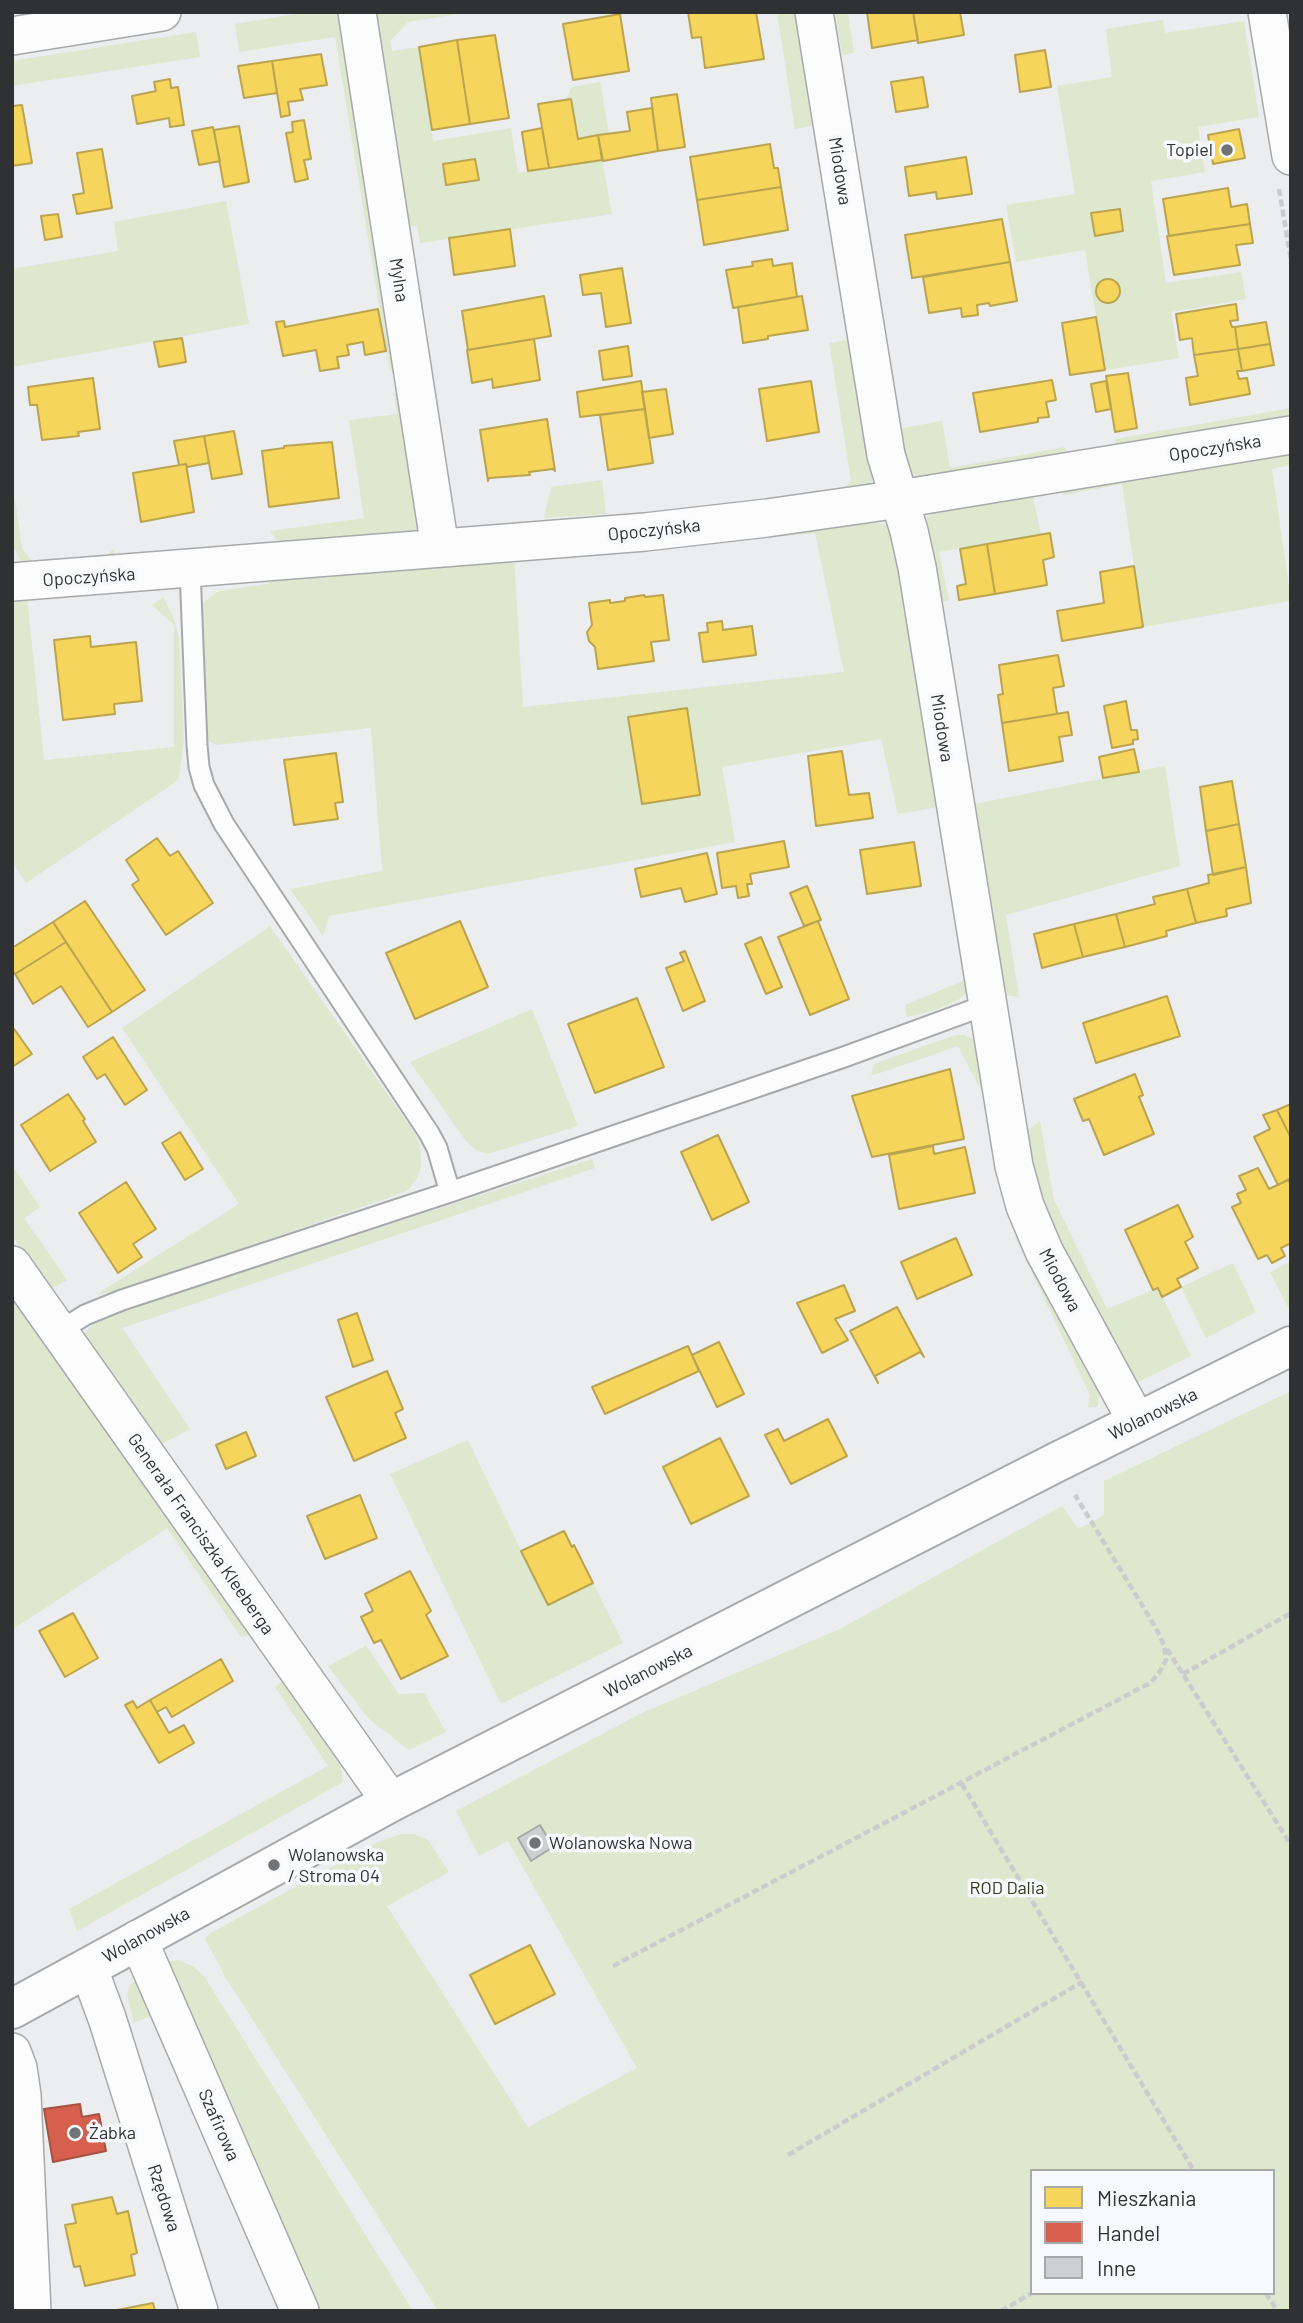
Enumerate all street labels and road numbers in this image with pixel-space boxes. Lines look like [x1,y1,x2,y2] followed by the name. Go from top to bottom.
[824,135,856,207] street label: Miodowa
[385,256,413,304] street label: Mylna
[1167,430,1263,466] street label: Opoczyńska
[607,514,701,546] street label: Opoczyńska
[42,563,136,591] street label: Opoczyńska
[926,692,958,764] street label: Miodowa
[1034,1245,1086,1315] street label: Miodowa
[1105,1383,1201,1445] street label: Wolanowska
[123,1429,279,1639] street label: Generała Franciszka Kleeberga
[600,1640,696,1702] street label: Wolanowska
[99,1902,193,1968] street label: Wolanowska
[194,2086,244,2164] street label: Szafirowa
[143,2161,185,2235] street label: Rzędowa

